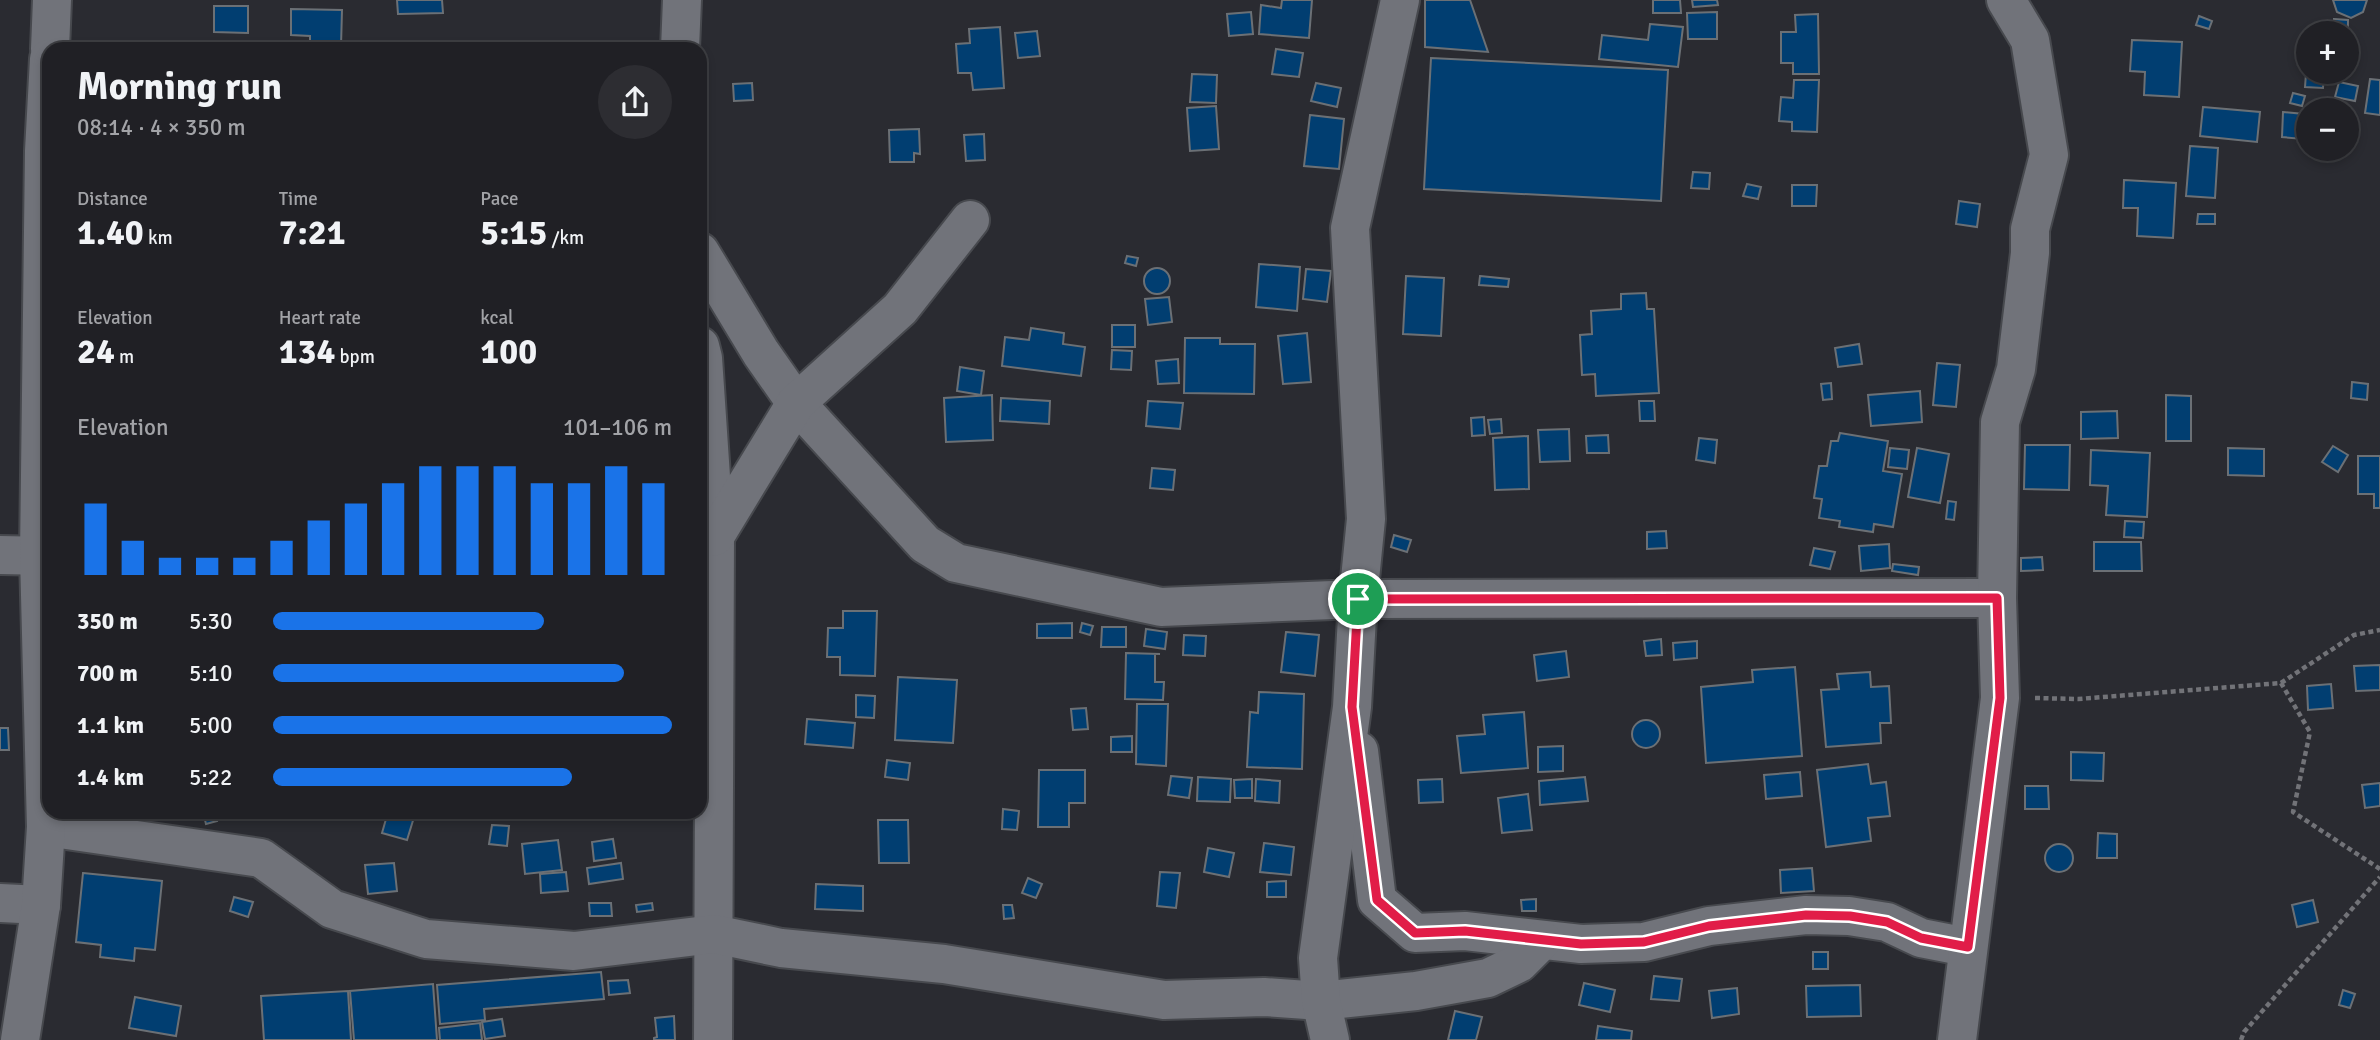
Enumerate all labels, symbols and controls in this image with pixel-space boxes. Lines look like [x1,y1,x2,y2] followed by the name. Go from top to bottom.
[2296,21,2359,161] map controls
[2296,21,2359,84] button: +
[77,63,282,110] text: Morning run
[598,65,672,139] button: share
[2296,98,2359,161] button: −
[77,113,246,142] text: 08:14 · 4 × 350 m
[77,187,148,211] text: Distance
[279,187,318,211] text: Time
[480,187,519,211] text: Pace
[77,211,144,254] text: 1.40
[279,211,346,254] text: 7:21
[480,211,547,254] text: 5:15
[144,226,173,250] text: km
[547,226,584,250] text: /km
[77,306,153,330] text: Elevation
[279,306,361,330] text: Heart rate
[480,306,514,330] text: kcal
[77,330,115,373] text: 24
[279,330,335,373] text: 134
[480,330,537,373] text: 100
[115,345,134,369] text: m
[335,345,375,369] text: bpm
[77,413,169,442] text: Elevation
[563,413,672,442] text: 101–106 m
[1328,569,1388,629] pin
[1339,580,1377,618] icon: arrive
[77,607,138,636] text: 350 m
[189,607,232,636] text: 5:30
[77,659,138,688] text: 700 m
[189,659,232,688] text: 5:10
[77,711,144,740] text: 1.1 km
[189,711,232,740] text: 5:00
[77,763,144,792] text: 1.4 km
[189,763,232,792] text: 5:22

